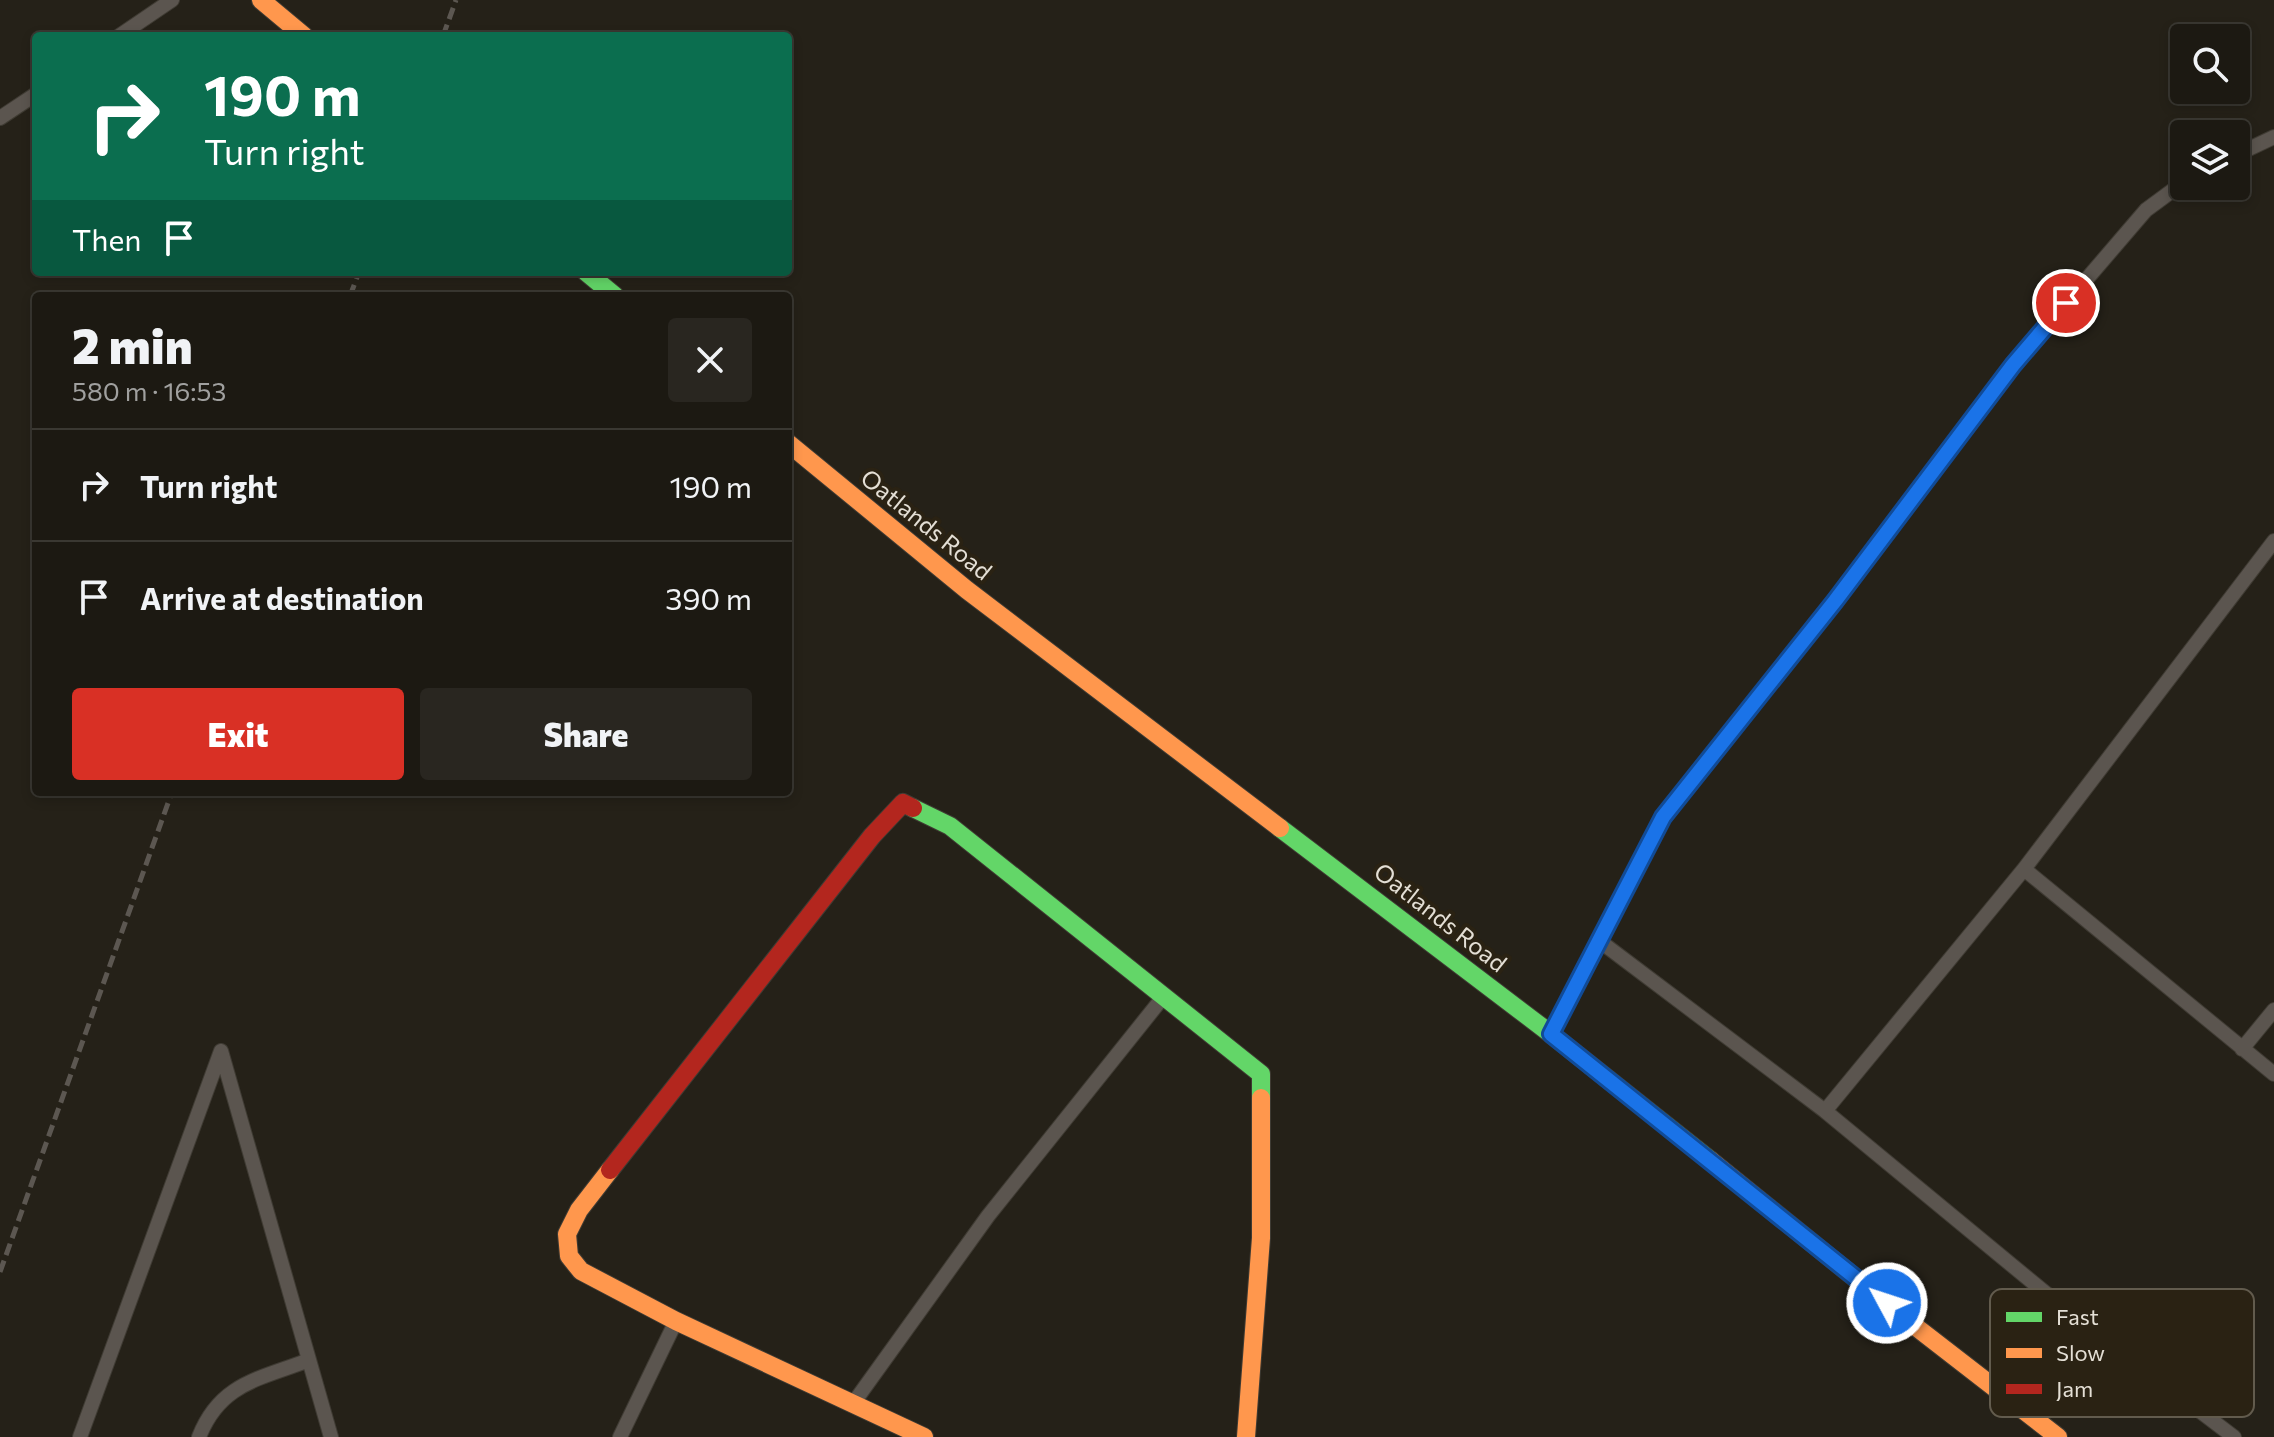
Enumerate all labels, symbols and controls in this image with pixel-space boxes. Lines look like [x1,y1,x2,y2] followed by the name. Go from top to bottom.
[2170,24,2250,200] map controls
[2170,24,2250,104] button: search
[204,59,361,128] text: 190 m
[72,64,176,168] icon: right
[2170,120,2250,200] button: layers
[204,128,365,172] text: Turn right
[157,216,201,260] icon: arrive
[72,220,141,257] text: Then
[2032,269,2100,337] pin
[2044,281,2088,325] icon: arrive
[72,315,193,374] text: 2 min
[668,318,752,402] button: close
[72,375,226,406] text: 580 m · 16:53
[856,462,998,585] street label: Oatlands Road
[72,463,116,507] icon: right
[140,467,277,504] text: Turn right
[669,467,752,504] text: 190 m
[72,575,116,619] icon: arrive
[140,579,424,616] text: Arrive at destination
[665,579,752,616] text: 390 m
[72,688,404,780] button: Exit
[420,688,752,780] button: Share
[1369,856,1513,977] street label: Oatlands Road
[1845,1261,1929,1345] position arrow
[1990,1289,2254,1417] legend
[2056,1303,2099,1330] text: Fast
[2056,1339,2105,1366] text: Slow
[2056,1375,2093,1402] text: Jam

